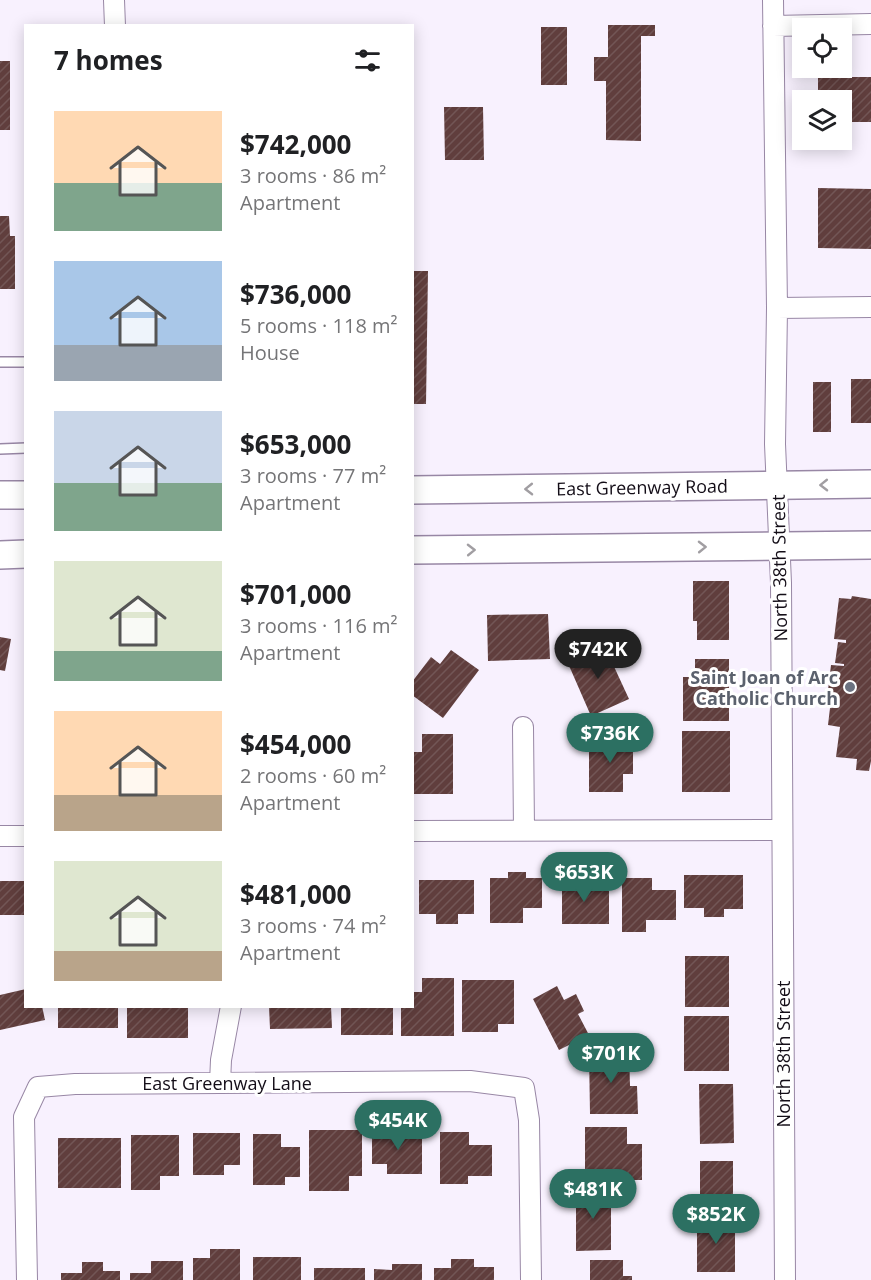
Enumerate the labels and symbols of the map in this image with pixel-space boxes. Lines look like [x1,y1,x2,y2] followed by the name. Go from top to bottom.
[556,474,728,500] street label: East Greenway Road
[819,479,828,491] one-way arrow
[525,483,534,495] one-way arrow
[766,494,792,642] street label: North 38th Street
[698,541,707,553] one-way arrow
[466,543,475,556] one-way arrow
[556,629,640,680] pin: $742K
[690,665,838,710] place label: Saint Joan of Arc Catholic Church
[843,680,857,694] marker: Saint Joan of Arc Catholic Church
[568,713,652,764] pin: $736K
[542,852,626,903] pin: $653K
[771,981,795,1127] street label: North 38th Street
[569,1033,653,1084] pin: $701K
[142,1071,312,1095] street label: East Greenway Lane
[356,1100,440,1151] pin: $454K
[551,1169,635,1220] pin: $481K
[674,1194,758,1245] pin: $852K

